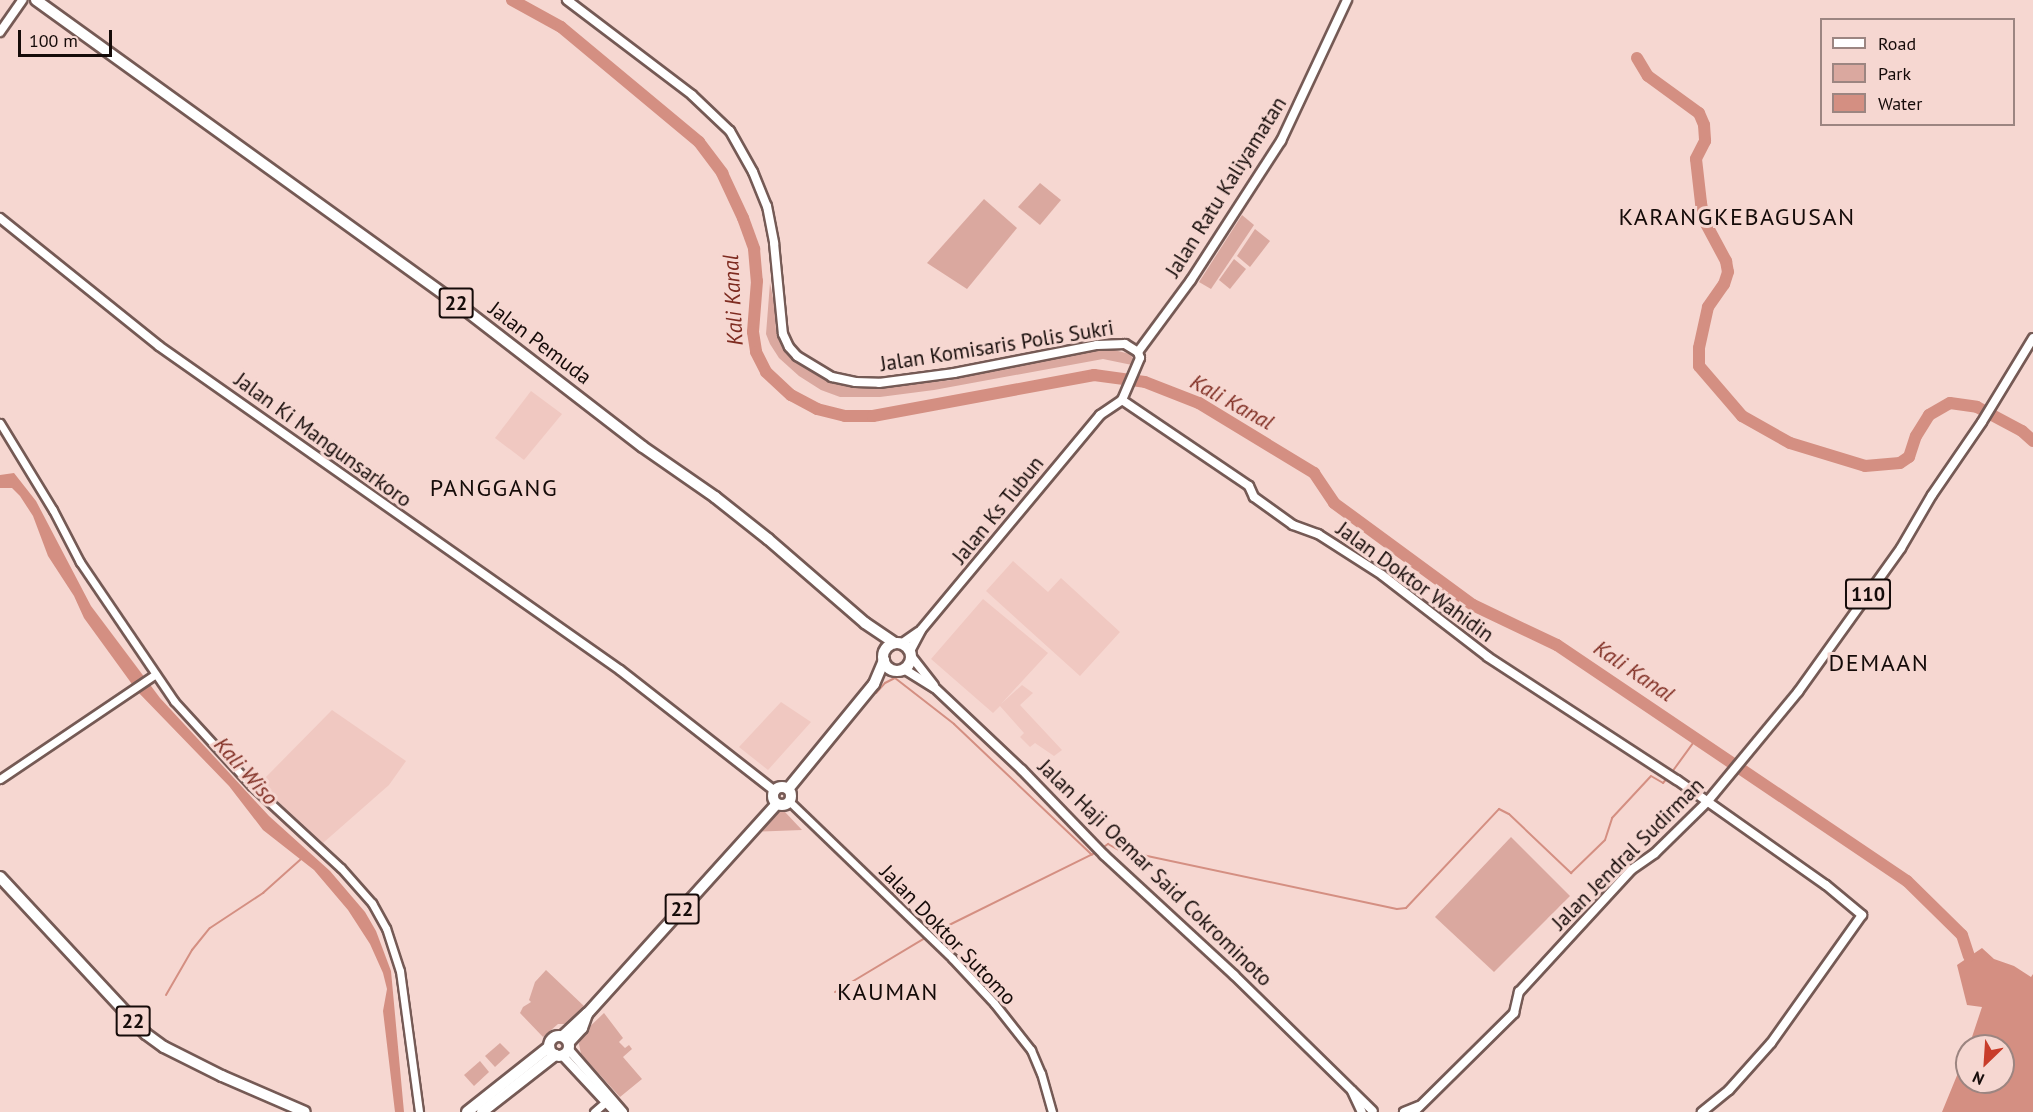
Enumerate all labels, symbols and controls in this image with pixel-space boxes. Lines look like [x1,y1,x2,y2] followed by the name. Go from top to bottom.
[21,18,116,56] scale bar
[1820,18,2015,126] legend
[29,29,78,52] text: 100 m
[1878,32,1916,55] text: Road
[1878,62,1911,85] text: Park
[1160,92,1292,282] street label: Jalan Ratu Kaliyamatan
[1878,92,1922,115] text: Water
[1618,203,1856,231] district label: KARANGKEBAGUSAN
[717,254,749,346] water label: Kali Kanal
[438,286,474,320] road number: 22
[484,296,596,390] street label: Jalan Pemuda
[878,315,1116,377] street label: Jalan Komisaris Polis Sukri
[230,367,416,513] street label: Jalan Ki Mangunsarkoro
[1186,368,1278,436] water label: Kali Kanal
[947,451,1049,569] street label: Jalan Ks Tubun
[430,474,558,502] district label: PANGGANG
[1331,516,1499,648] street label: Jalan Doktor Wahidin
[1844,577,1892,611] road number: 110
[1589,635,1679,707] water label: Kali Kanal
[1829,649,1929,677] district label: DEMAAN
[208,731,284,811] water label: Kali Wiso
[1033,754,1277,992] street label: Jalan Haji Oemar Said Cokrominoto
[1547,773,1709,935] street label: Jalan Jendral Sudirman
[875,860,1021,1010] street label: Jalan Doktor Sutomo
[664,892,700,926] road number: 22
[837,978,939,1006] district label: KAUMAN
[115,1004,151,1038] road number: 22
[1955,1034,2015,1094] north arrow
[1969,1067,1987,1090] text: N

